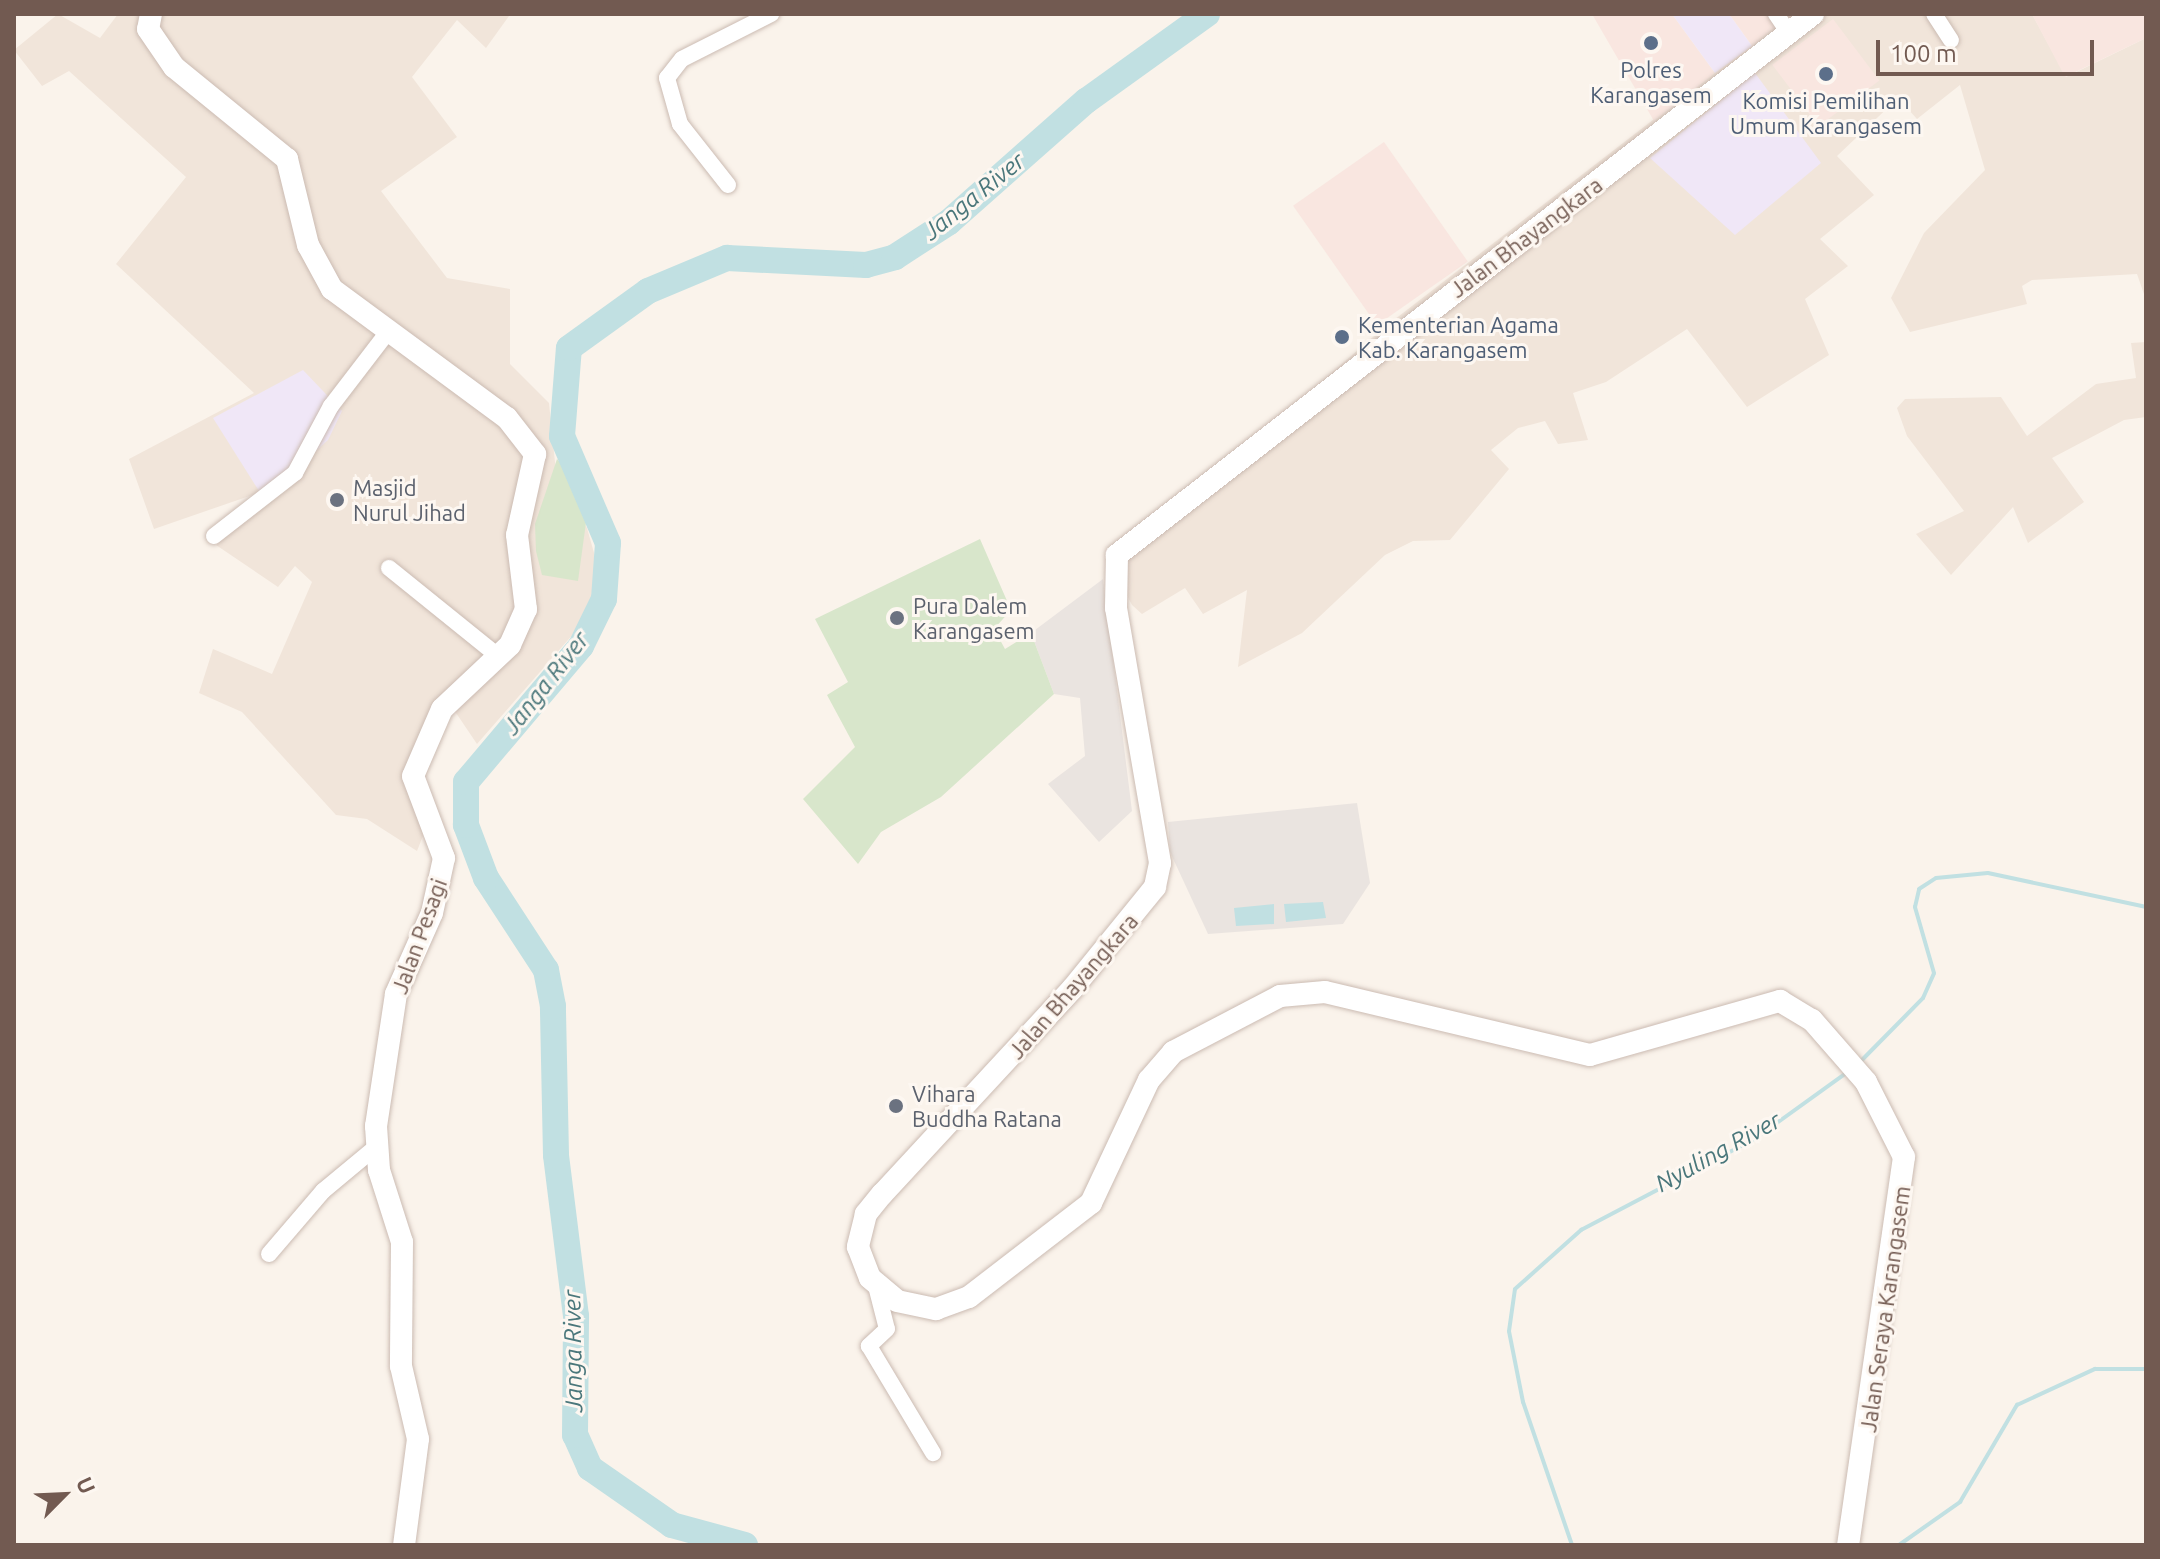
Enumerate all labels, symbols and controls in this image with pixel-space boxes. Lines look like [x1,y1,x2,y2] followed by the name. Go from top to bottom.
[1880,24,2098,74] scale bar
[1642,34,1660,52] marker: Polres Karangasem
[1890,40,1957,67] text: 100 m
[1590,56,1712,108] place label: Polres Karangasem
[1817,65,1835,83] marker: Komisi Pemilihan Umum Karangasem
[1730,87,1922,138] place label: Komisi Pemilihan Umum Karangasem
[917,146,1031,246] water label: Janga River
[1445,171,1607,303] street label: Jalan Bhayangkara
[1358,311,1559,362] place label: Kementerian Agama Kab. Karangasem
[1333,328,1351,346] marker: Kementerian Agama Kab. Karangasem
[353,474,466,526] place label: Masjid Nurul Jihad
[328,491,346,509] marker: Masjid Nurul Jihad
[913,592,1035,644] place label: Pura Dalem Karangasem
[888,609,906,627] marker: Pura Dalem Karangasem
[497,626,595,740] water label: Janga River
[386,875,452,997] street label: Jalan Pesagi
[1003,908,1143,1064] street label: Jalan Bhayangkara
[912,1080,1062,1132] place label: Vihara Buddha Ratana
[887,1097,905,1115] marker: Vihara Buddha Ratana
[1650,1106,1786,1198] water label: Nyuling River
[1855,1184,1915,1434] street label: Jalan Seraya Karangasem
[558,1290,588,1412] water label: Janga River
[24,1455,104,1535] north arrow
[72,1473,101,1497] text: U

